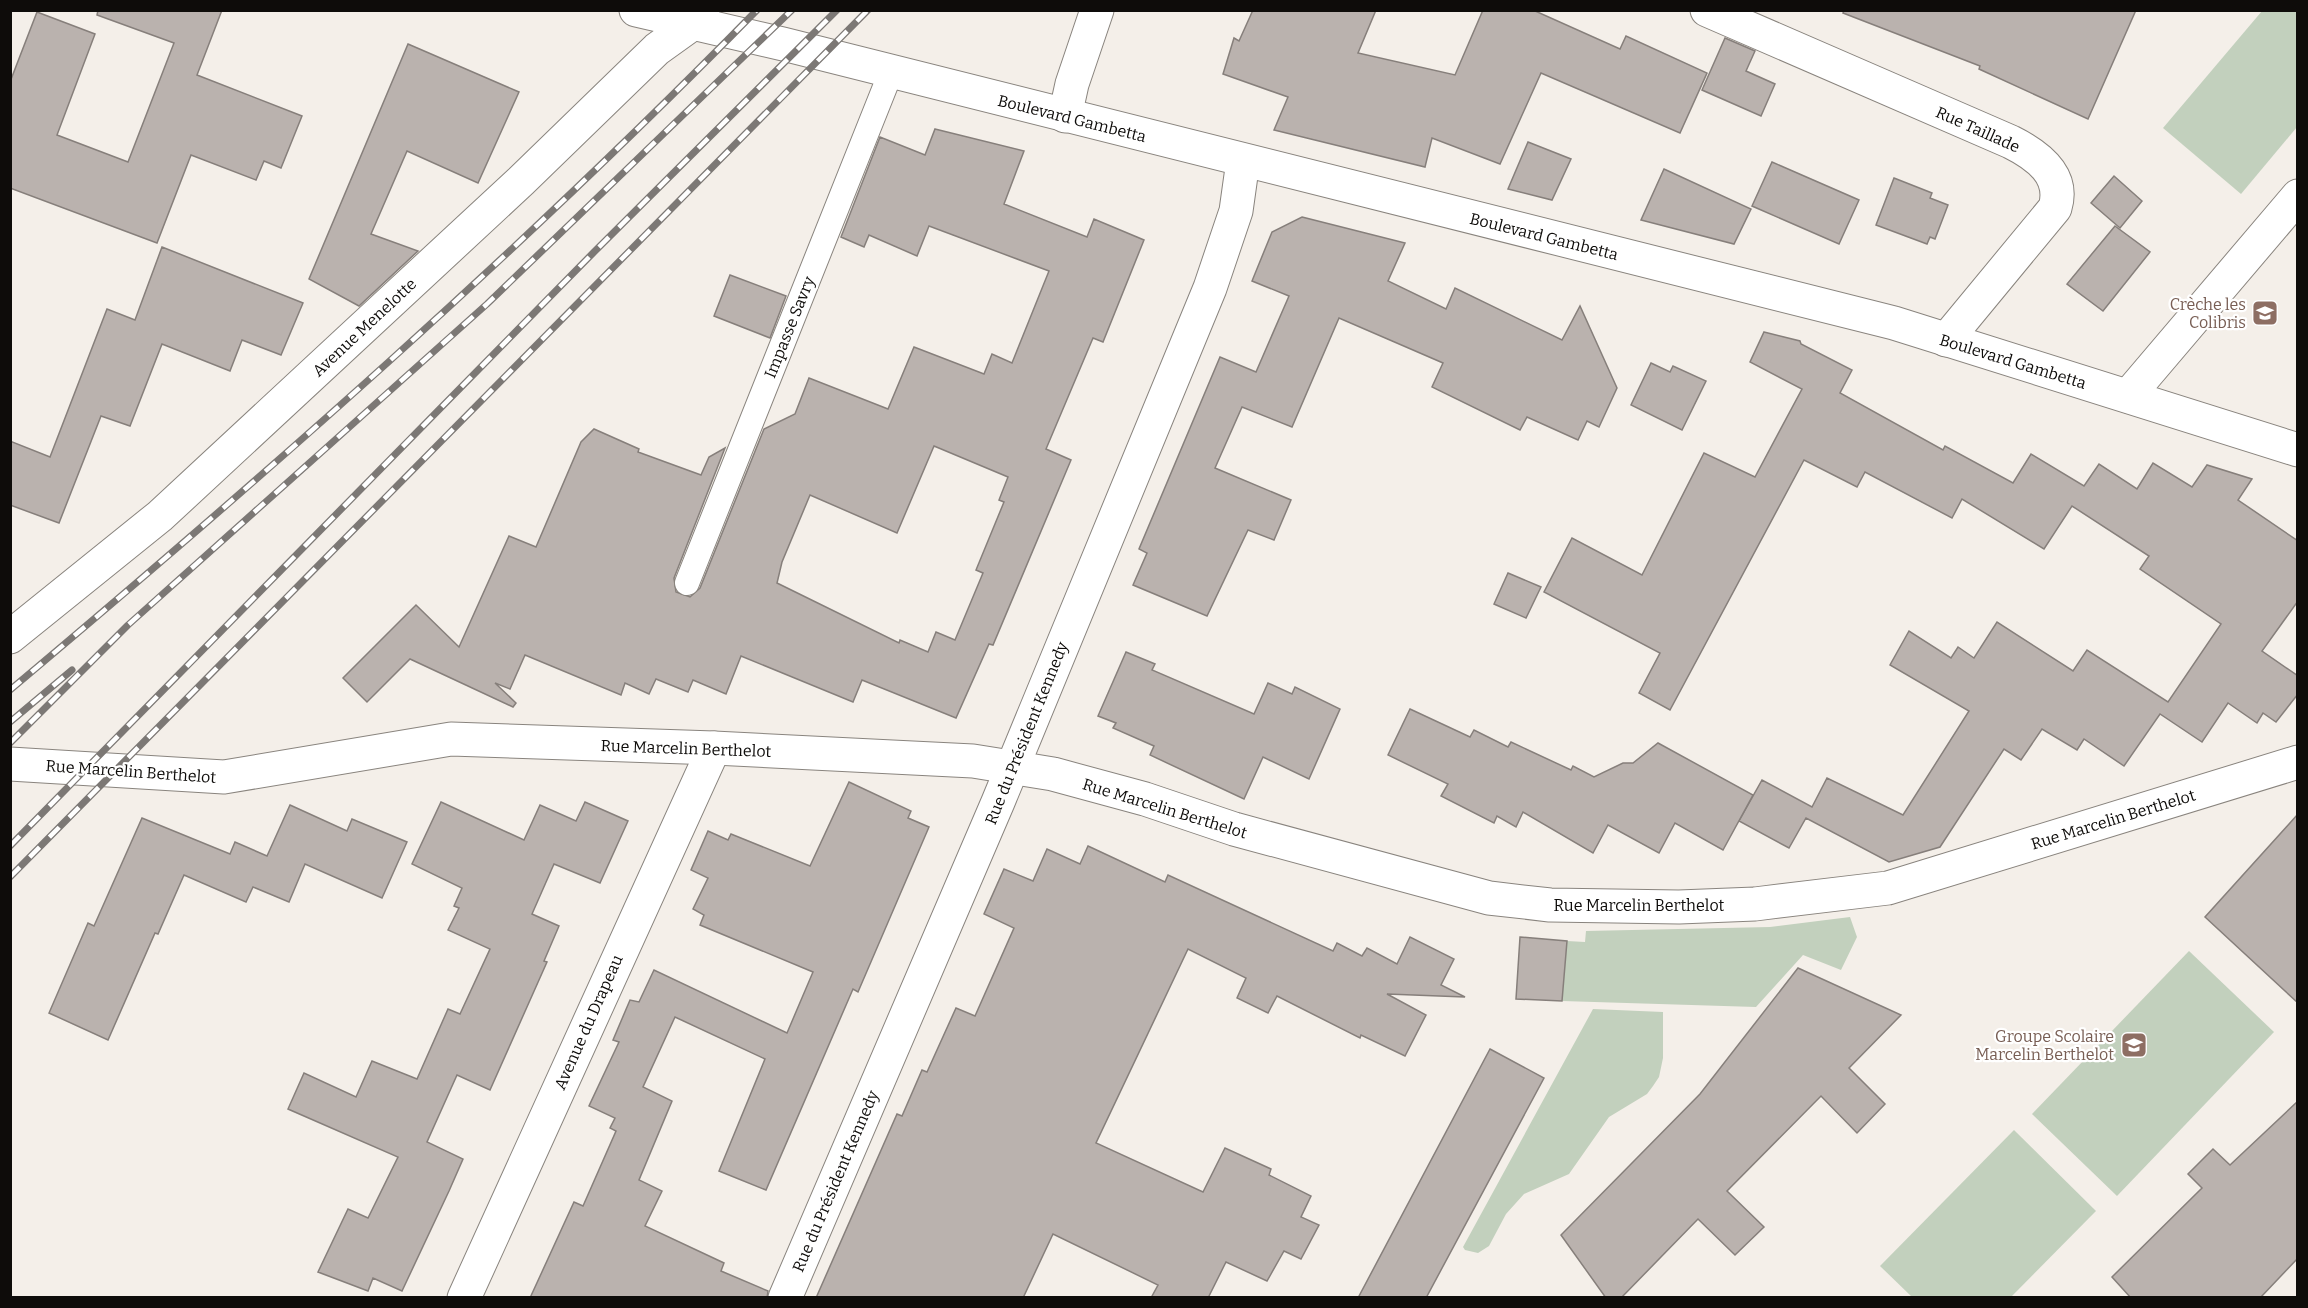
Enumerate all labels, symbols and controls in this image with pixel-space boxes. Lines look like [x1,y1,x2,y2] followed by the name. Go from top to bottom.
[996,91,1148,146] street label: Boulevard Gambetta
[1933,102,2023,156] street label: Rue Taillade
[1468,209,1620,264] street label: Boulevard Gambetta
[760,273,819,381] street label: Impasse Savry
[308,274,420,380] street label: Avenue Menelotte
[2170,295,2246,332] place label: Crèche les Colibris
[2250,298,2280,328] school or university icon: Crèche les Colibris
[1937,330,2089,393] street label: Boulevard Gambetta
[981,639,1072,827] street label: Rue du Président Kennedy
[600,736,772,761] street label: Rue Marcelin Berthelot
[45,756,217,787] street label: Rue Marcelin Berthelot
[1080,774,1250,843] street label: Rue Marcelin Berthelot
[2029,785,2198,854] street label: Rue Marcelin Berthelot
[1554,896,1725,915] street label: Rue Marcelin Berthelot
[550,952,627,1093] street label: Avenue du Drapeau
[1975,1027,2114,1064] place label: Groupe Scolaire Marcelin Berthelot
[2119,1030,2149,1060] school or university icon: Groupe Scolaire Marcelin Berthelot
[789,1087,883,1275] street label: Rue du Président Kennedy

